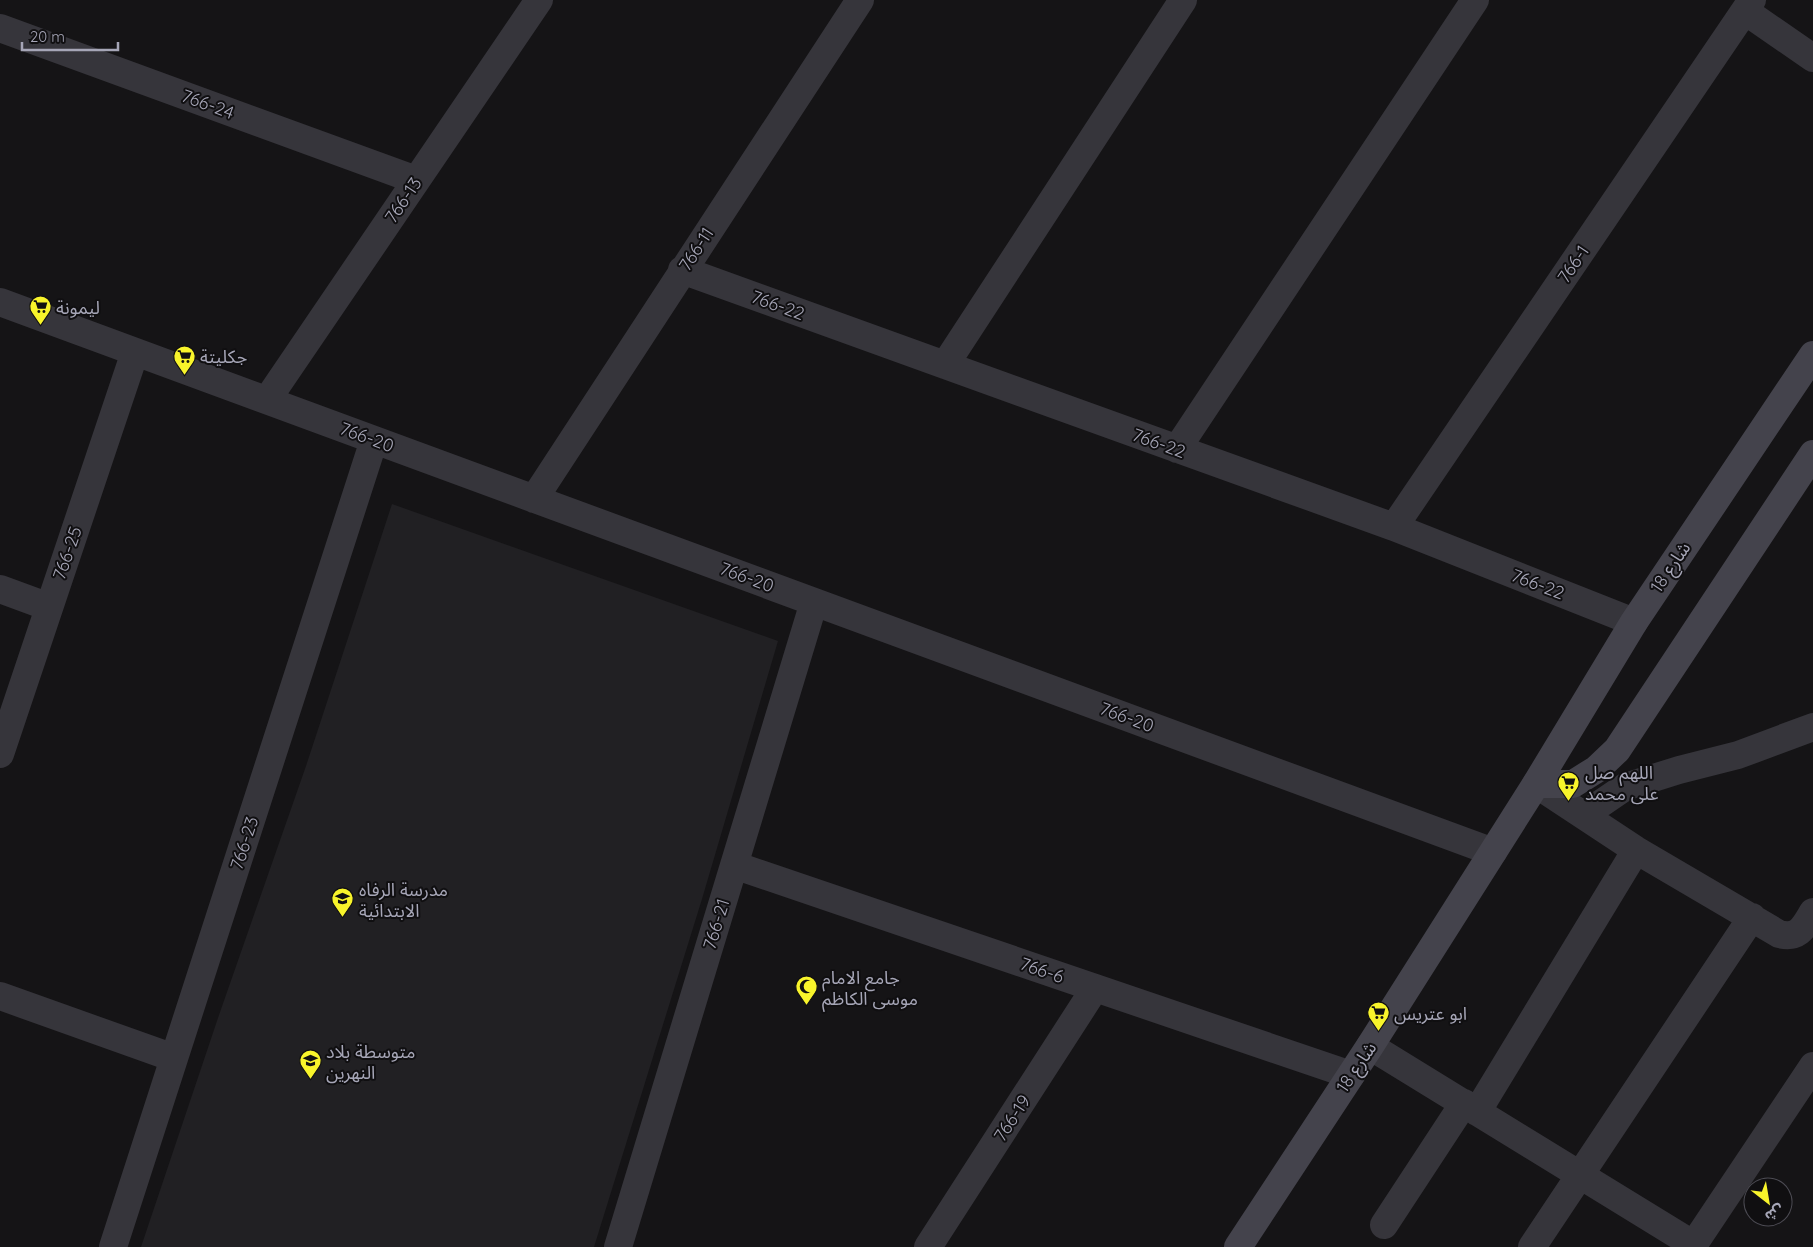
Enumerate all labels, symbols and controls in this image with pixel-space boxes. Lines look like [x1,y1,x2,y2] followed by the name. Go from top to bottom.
[22,20,119,52] scale bar
[30,27,65,46] text: 20 m
[179,84,237,124] street label: 766-24
[379,173,427,227] street label: 766-13
[673,223,719,275] street label: 766-11
[1552,241,1594,287] street label: 766-1
[748,285,808,325] street label: 766-22
[28,295,52,326] supermarket icon: ليمونة
[56,296,100,319] place label: ليمونة
[172,344,196,375] supermarket icon: جكليتة
[200,345,247,368] place label: جكليتة
[337,417,397,457] street label: 766-20
[1129,423,1189,463] street label: 766-22
[47,523,87,583] street label: 766-25
[1645,537,1698,598] street label: شارع 18
[717,557,777,597] street label: 766-20
[1508,563,1568,605] street label: 766-22
[1097,697,1157,737] street label: 766-20
[1585,761,1659,805] place label: اللهم صل على محمد
[1557,770,1581,801] supermarket icon: اللهم صل على محمد
[225,814,263,872] street label: 766-23
[359,878,448,922] place label: مدرسة الرفاه الابتدائية
[331,887,355,918] school or university icon: مدرسة الرفاه الابتدائية
[697,896,735,952] street label: 766-21
[1017,952,1067,988] street label: 766-6
[822,966,918,1012] place label: جامع الامام موسى الكاظم
[794,975,818,1006] mosque icon: جامع الامام موسى الكاظم
[1366,1001,1390,1032] supermarket icon: ابو عتريس
[1394,1002,1467,1025] place label: ابو عتريس
[1331,1037,1384,1098] street label: شارع 18
[326,1040,415,1084] place label: متوسطة بلاد النهرين
[298,1049,322,1080] school or university icon: متوسطة بلاد النهرين
[988,1090,1036,1146] street label: 766-19
[1743,1177,1793,1227] north arrow
[1762,1200,1788,1226] text: ش

